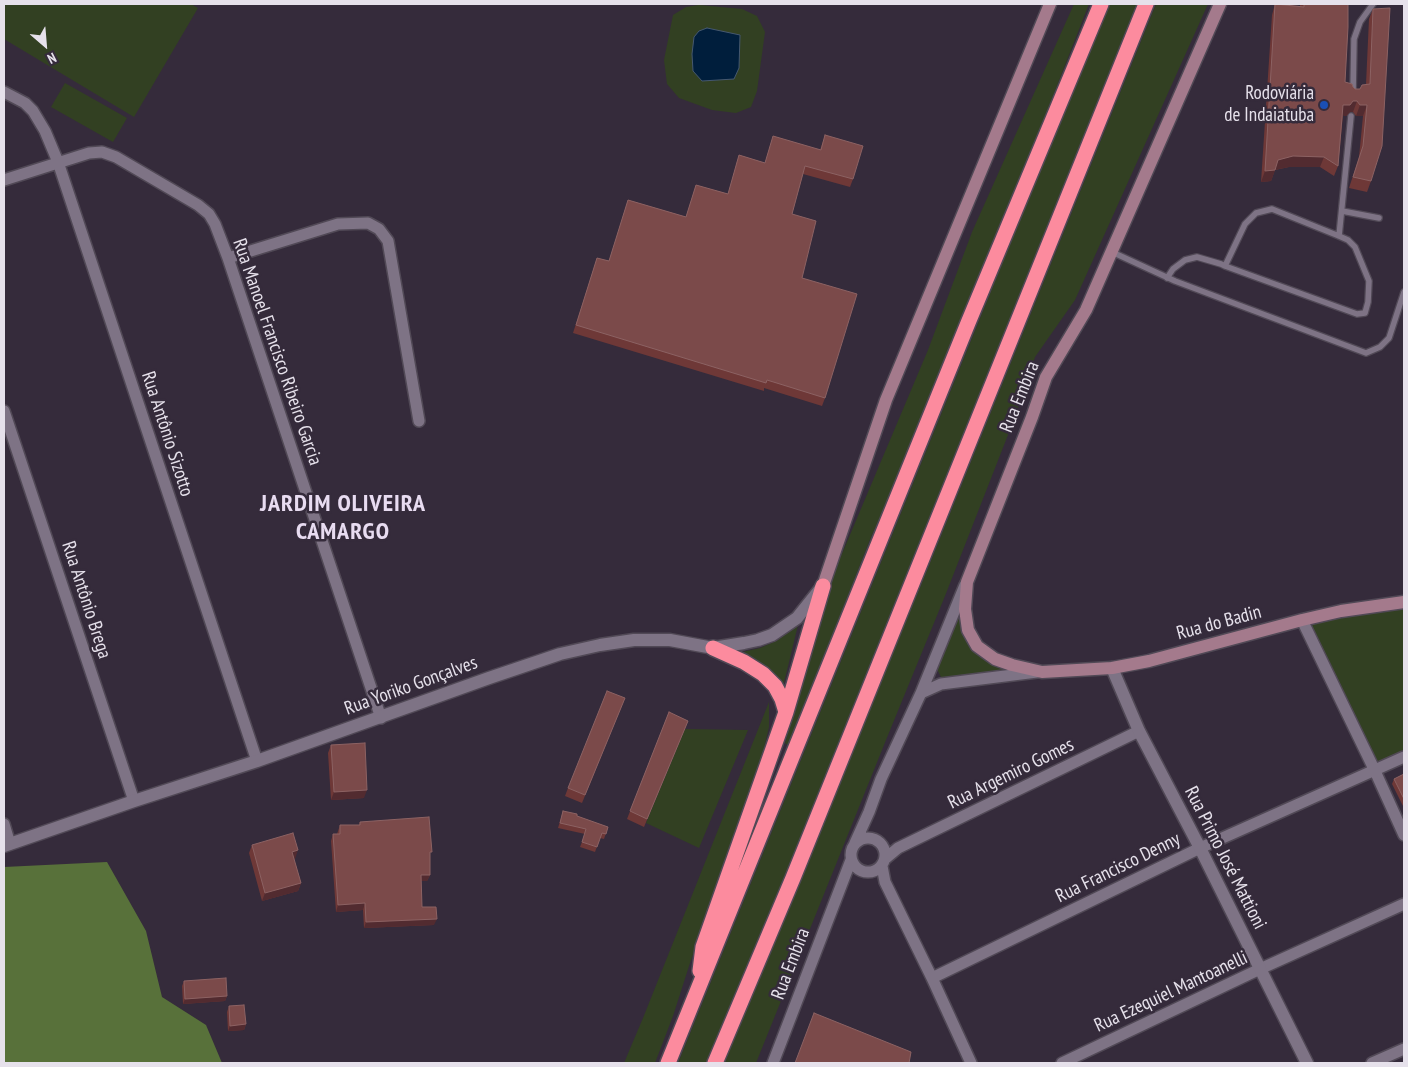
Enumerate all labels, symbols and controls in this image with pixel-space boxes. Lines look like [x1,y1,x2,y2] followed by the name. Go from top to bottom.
[20,20,70,70] north arrow
[44,49,59,68] text: N
[1224,83,1314,127] place label: Rodoviária de Indaiatuba
[1318,99,1330,111] marker: Rodoviária de Indaiatuba
[227,236,327,468] street label: Rua Manoel Francisco Ribeiro Garcia
[995,358,1045,436] street label: Rua Embira
[136,369,198,499] street label: Rua Antônio Sizotto
[258,490,428,546] district label: JARDIM OLIVEIRA CAMARGO
[56,538,116,662] street label: Rua Antônio Brega
[1174,601,1264,645] street label: Rua do Badin
[342,651,480,721] street label: Rua Yoriko Gonçalves
[944,734,1078,814] street label: Rua Argemiro Gomes
[1179,783,1271,933] street label: Rua Primo José Mattioni
[1052,828,1184,908] street label: Rua Francisco Denny
[767,925,815,1003] street label: Rua Embira
[1091,947,1251,1037] street label: Rua Ezequiel Mantoanelli

